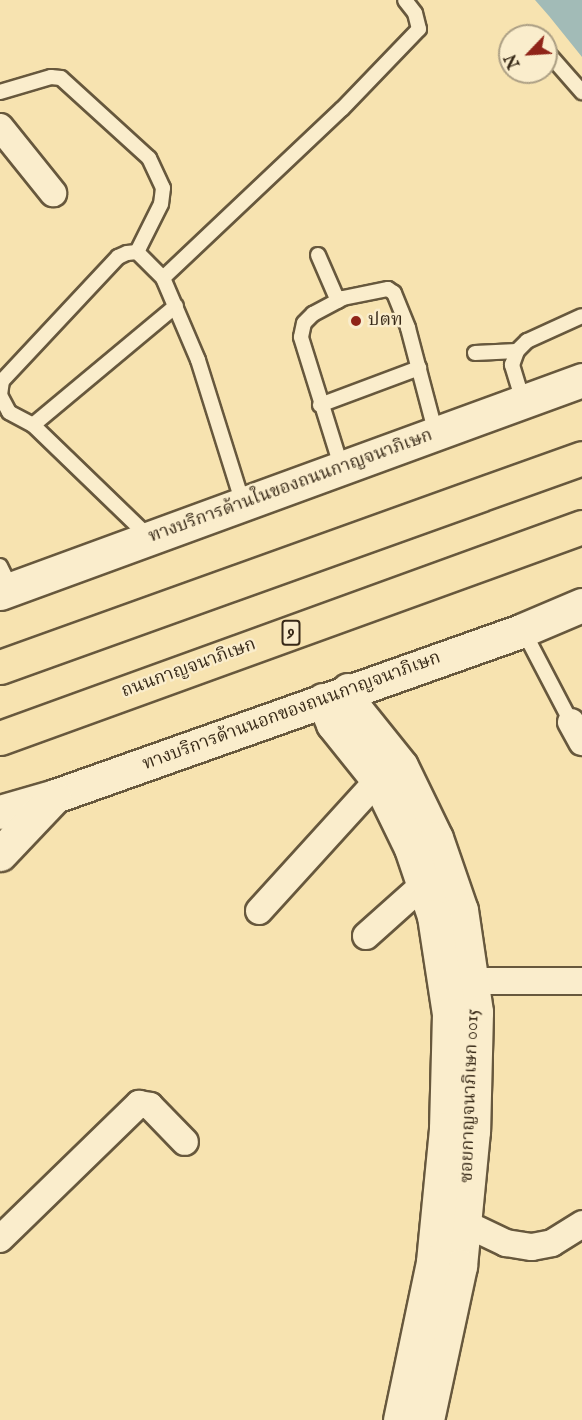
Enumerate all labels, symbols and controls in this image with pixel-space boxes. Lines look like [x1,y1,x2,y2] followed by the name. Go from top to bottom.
[498,24,558,84] north arrow
[502,50,525,71] text: N
[368,310,403,332] place label: ปตท
[349,314,363,328] marker: ปตท
[146,425,436,549] street label: ทางบริการด้านในของถนนกาญจนาภิเษก
[280,620,302,646] road number: 9
[119,635,259,703] street label: ถนนกาญจนาภิเษก
[140,648,444,776] street label: ทางบริการด้านนอกของถนนกาญจนาภิเษก
[457,1009,485,1183] street label: ซอยกาญจนาภิเษก 0015

